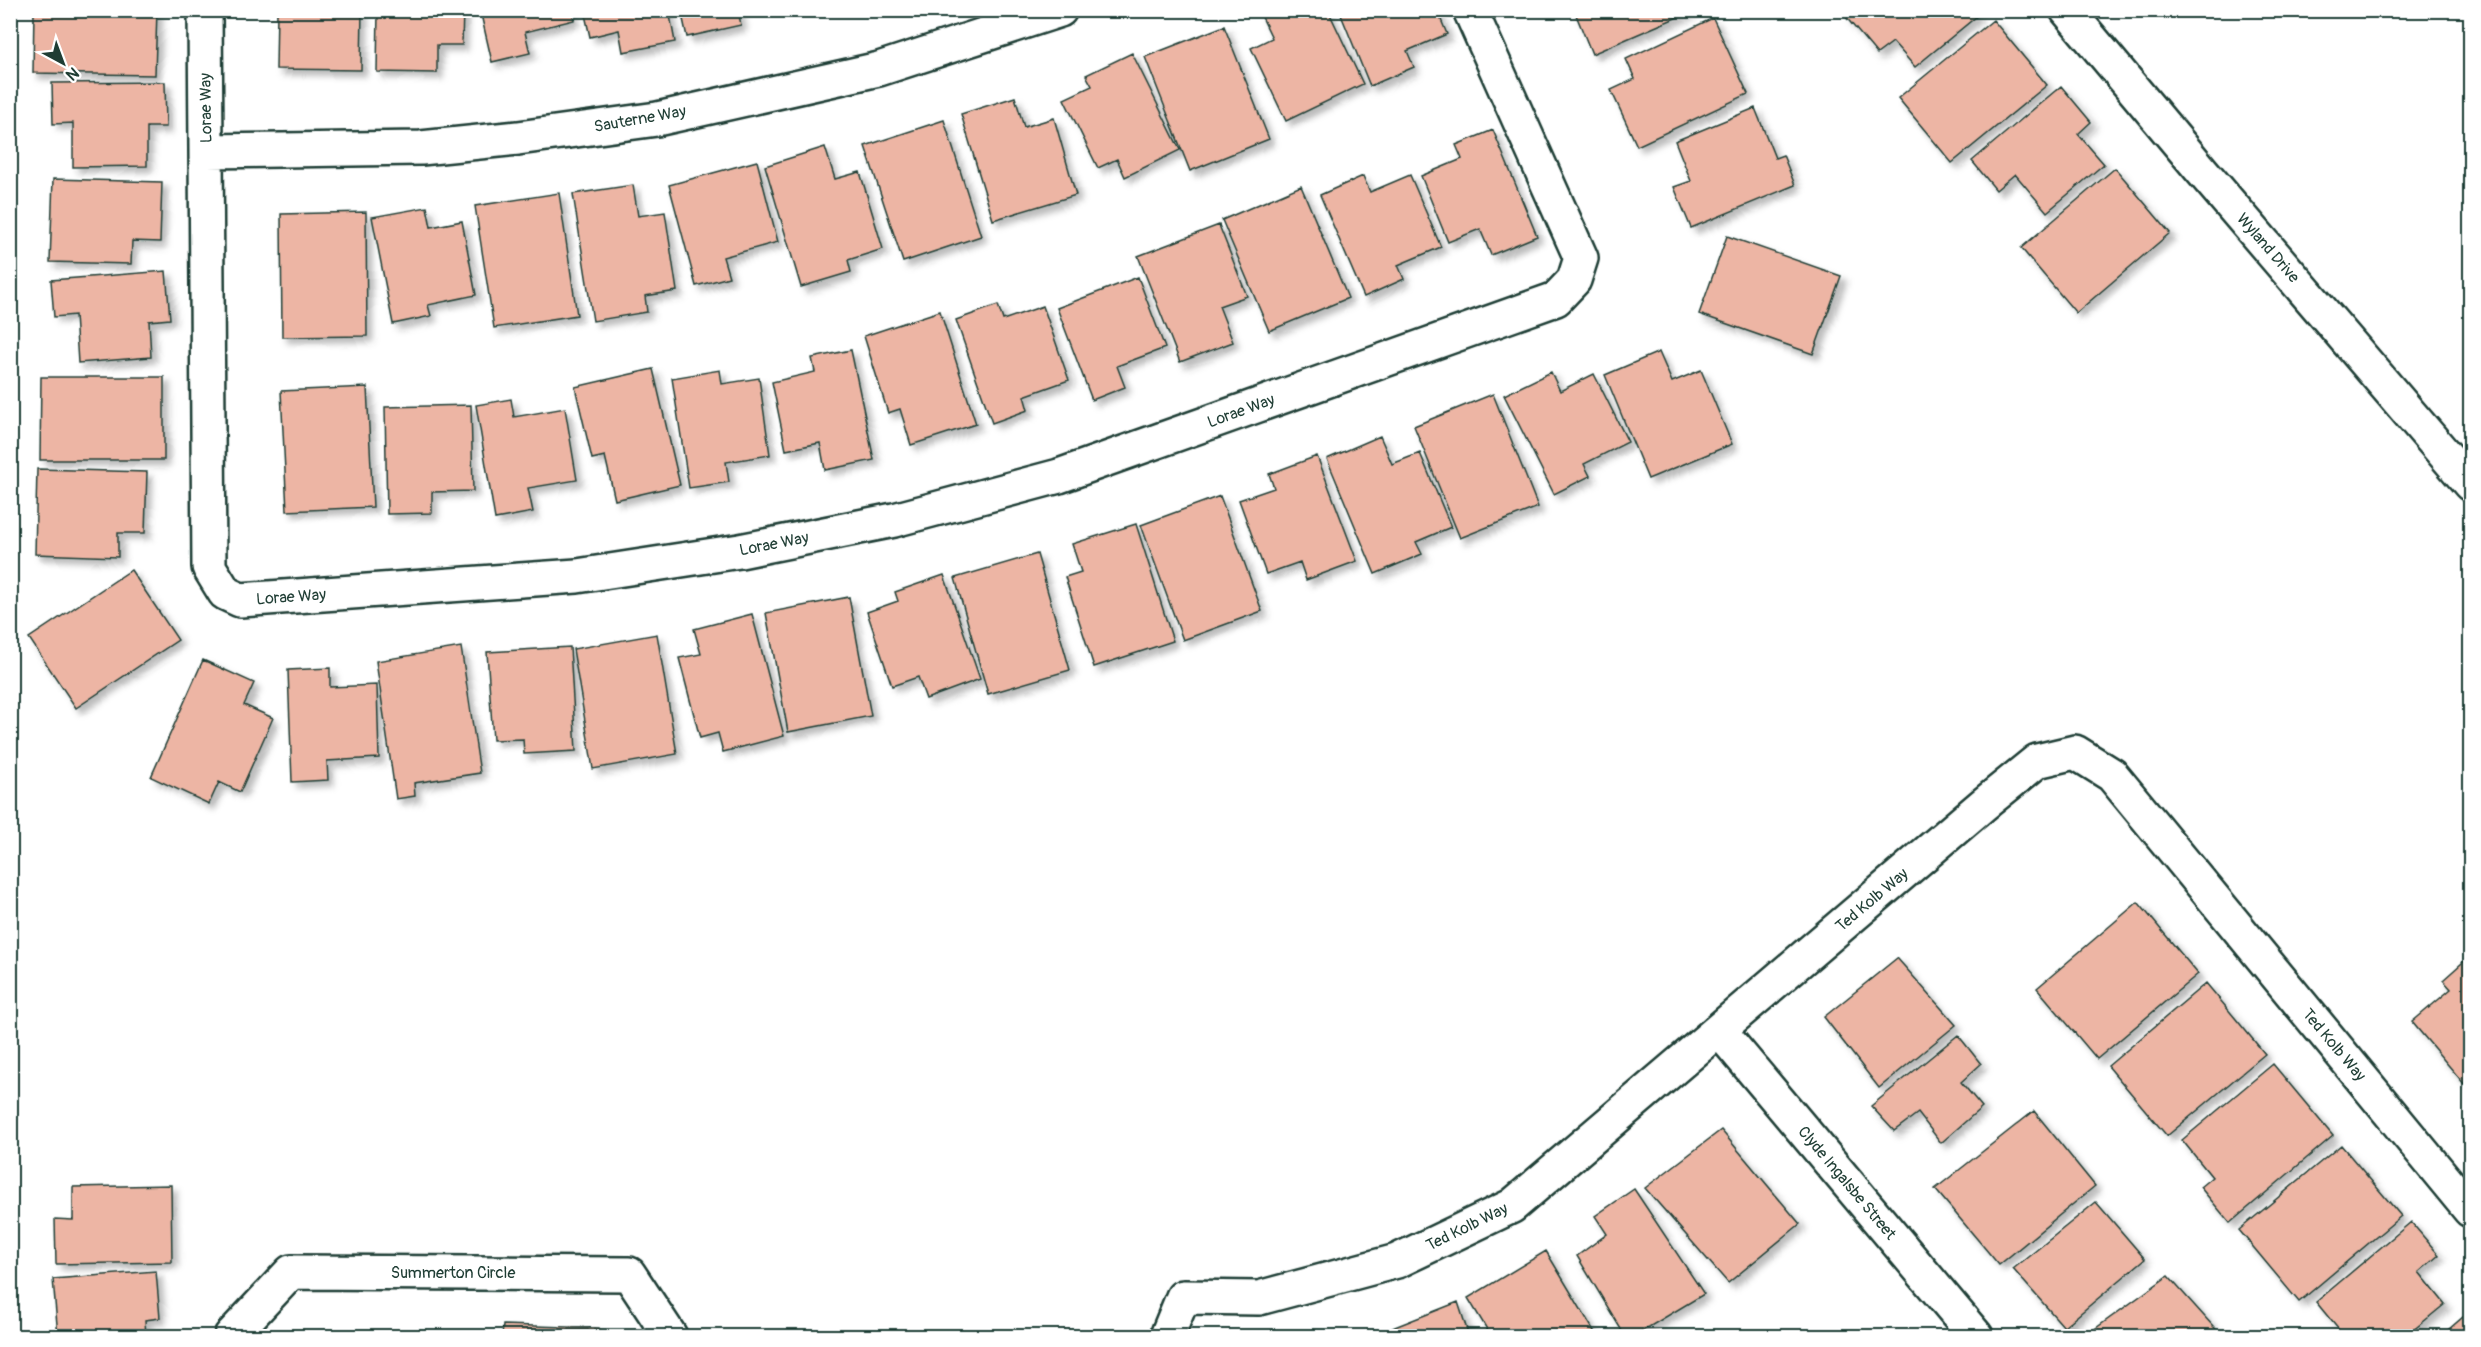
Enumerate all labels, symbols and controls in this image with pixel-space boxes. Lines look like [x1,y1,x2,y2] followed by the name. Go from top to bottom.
[33,33,93,93] north arrow
[61,62,83,85] text: N
[195,73,217,143] street label: Lorae Way
[593,101,688,137] street label: Sauterne Way
[2232,209,2304,287] street label: Wyland Drive
[1205,390,1277,432] street label: Lorae Way
[738,527,810,561] street label: Lorae Way
[255,585,327,609] street label: Lorae Way
[1832,864,1912,936] street label: Ted Kolb Way
[2298,1005,2370,1085] street label: Ted Kolb Way
[1794,1122,1901,1244] street label: Clyde Ingalsbe Street
[1423,1199,1511,1255] street label: Ted Kolb Way
[391,1263,515,1283] street label: Summerton Circle

